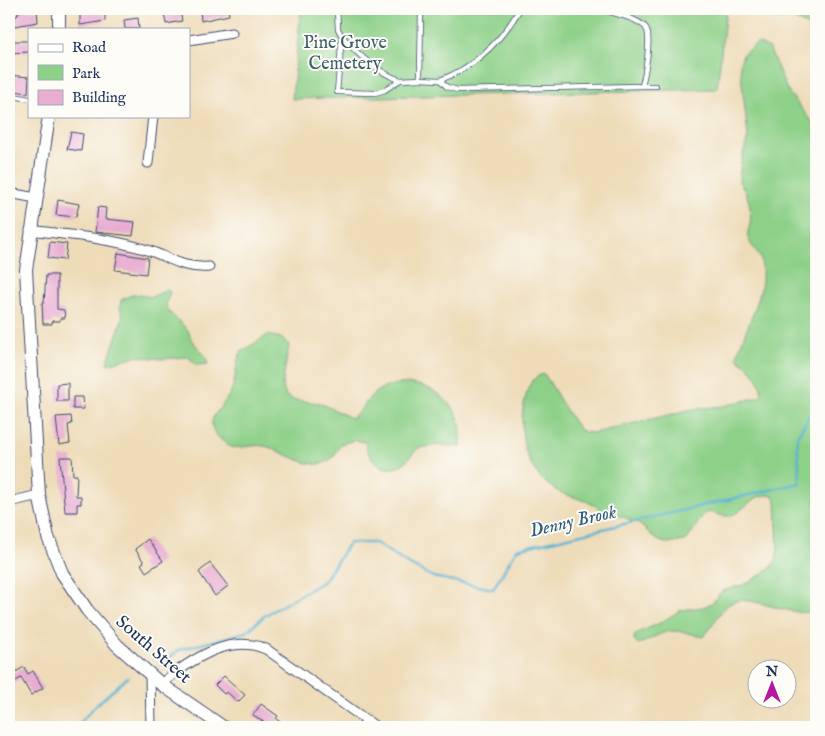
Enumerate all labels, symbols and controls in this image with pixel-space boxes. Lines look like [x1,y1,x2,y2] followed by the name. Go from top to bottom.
[28,28,190,118] legend
[303,32,387,76] park label: Pine Grove Cemetery
[72,38,107,57] text: Road
[72,64,102,83] text: Park
[72,88,127,107] text: Building
[527,500,619,544] water label: Denny Brook
[111,611,195,689] street label: South Street
[748,658,798,708] north arrow
[765,663,778,681] text: N

